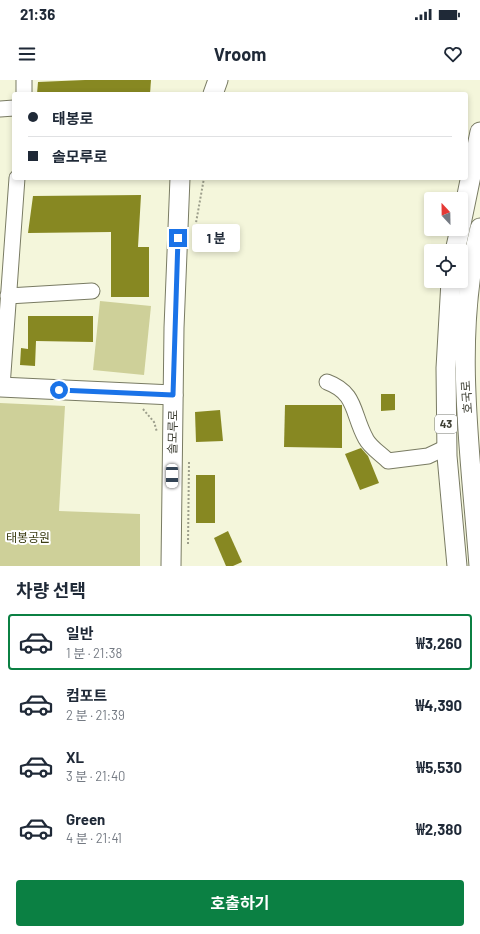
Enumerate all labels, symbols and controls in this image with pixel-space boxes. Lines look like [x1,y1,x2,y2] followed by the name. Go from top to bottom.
[20,5,55,23] text: 21:36
[16,43,38,65] icon: menu
[214,43,266,65] text: Vroom
[442,43,464,65] icon: heart
[52,109,93,127] text: 태봉로
[52,147,107,165] text: 솔모루로
[424,192,468,236] north arrow
[424,192,468,288] map controls
[192,224,240,252] callout: 1 분
[169,229,187,247] route end
[206,230,226,246] text: 1 분
[424,244,468,288] button: locate
[458,380,474,414] street label: 호국로
[50,381,68,399] route start
[165,410,179,454] street label: 솔모루로
[435,415,457,433] road number: 43
[166,464,178,488] car
[6,530,50,544] park label: 태봉공원
[16,579,86,601] text: 차량 선택
[18,624,54,660] icon: car
[66,624,94,642] text: 일반
[416,634,462,652] text: ₩3,260
[66,645,122,661] text: 1 분 · 21:38
[18,686,54,722] icon: car
[66,686,107,704] text: 컴포트
[415,696,462,714] text: ₩4,390
[66,707,125,723] text: 2 분 · 21:39
[18,748,54,784] icon: car
[66,748,84,766] text: XL
[416,758,462,776] text: ₩5,530
[66,768,125,784] text: 3 분 · 21:40
[18,810,54,846] icon: car
[66,810,105,828] text: Green
[416,820,462,838] text: ₩2,380
[66,830,122,846] text: 4 분 · 21:41
[16,880,464,926] button: 호출하기

